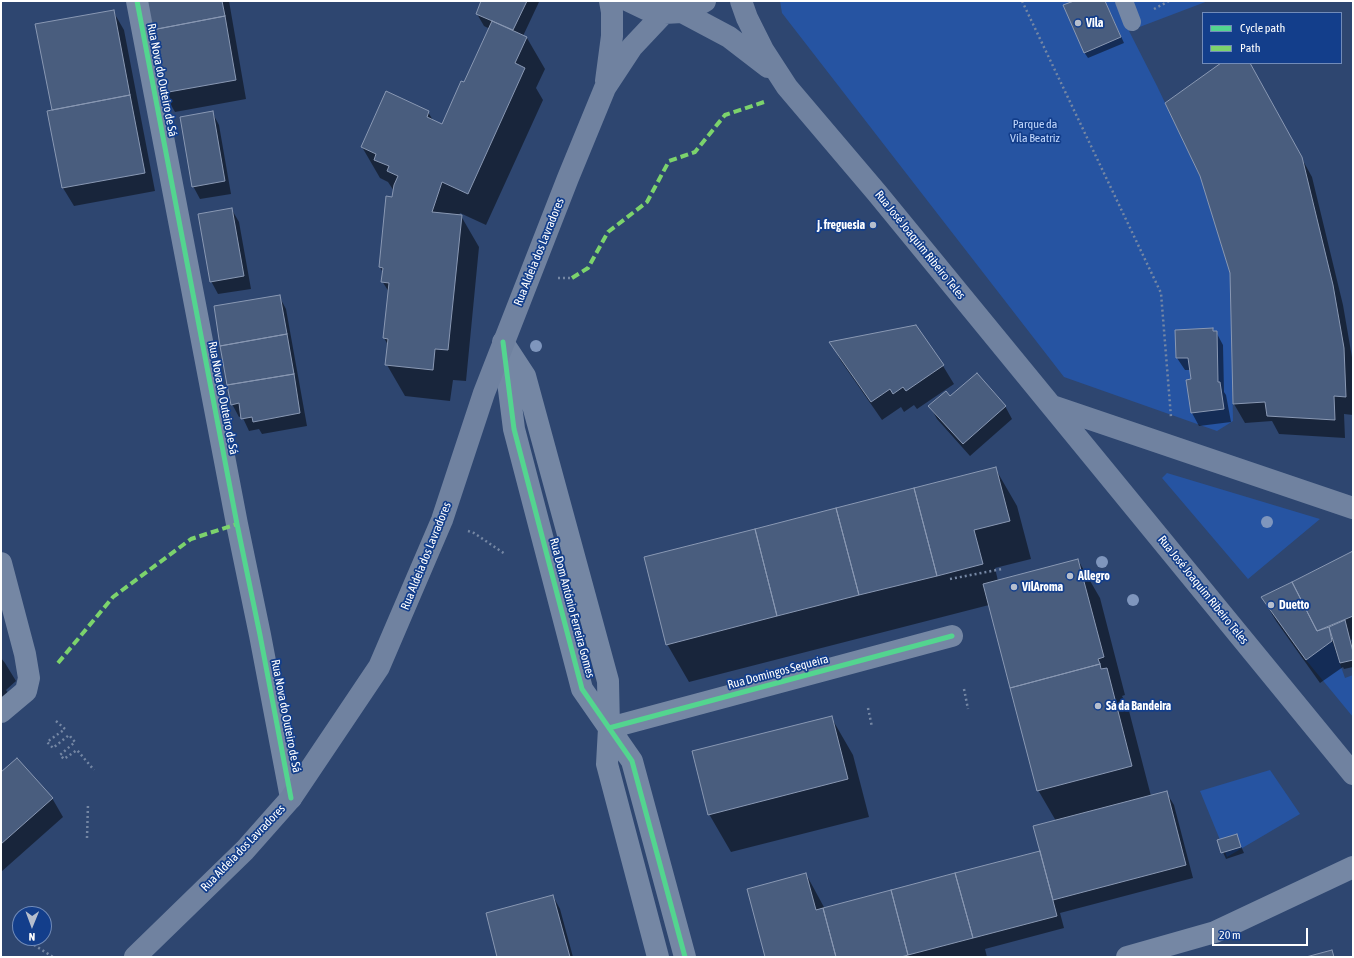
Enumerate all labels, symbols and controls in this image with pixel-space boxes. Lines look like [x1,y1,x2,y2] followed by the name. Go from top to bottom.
[1202,12,1342,64] legend
[1086,16,1103,30] place label: Vila
[1073,18,1083,28] marker: Vila
[1240,21,1285,35] text: Cycle path
[144,22,180,138] street label: Rua Nova do Outeiro de Sá
[1240,41,1261,55] text: Path
[1010,117,1060,145] park label: Parque da Vila Beatriz
[872,188,968,302] street label: Rua José Joaquim Ribeiro Teles
[511,196,567,308] street label: Rua Aldeia dos Lavradores
[817,218,865,232] place label: j. freguesia
[868,220,878,230] marker: j. freguesia
[205,340,241,456] street label: Rua Nova do Outeiro de Sá
[398,500,454,612] street label: Rua Aldeia dos Lavradores
[1155,533,1251,647] street label: Rua José Joaquim Ribeiro Teles
[546,536,598,680] street label: Rua Dom António Ferreira Gomes
[1078,569,1110,583] place label: Allegro
[1065,571,1075,581] marker: Allegro
[1022,580,1063,594] place label: VilAroma
[1009,582,1019,592] marker: VilAroma
[1279,598,1309,612] place label: Duetto
[1266,600,1276,610] marker: Duetto
[726,652,830,692] street label: Rua Domingos Sequeira
[268,658,304,774] street label: Rua Nova do Outeiro de Sá
[1106,699,1171,713] place label: Sá da Bandeira
[1093,701,1103,711] marker: Sá da Bandeira
[198,802,288,894] street label: Rua Aldeia dos Lavradores
[12,906,52,946] north arrow
[1214,920,1310,946] scale bar
[1219,928,1241,942] text: 20 m
[28,931,35,943] text: N

